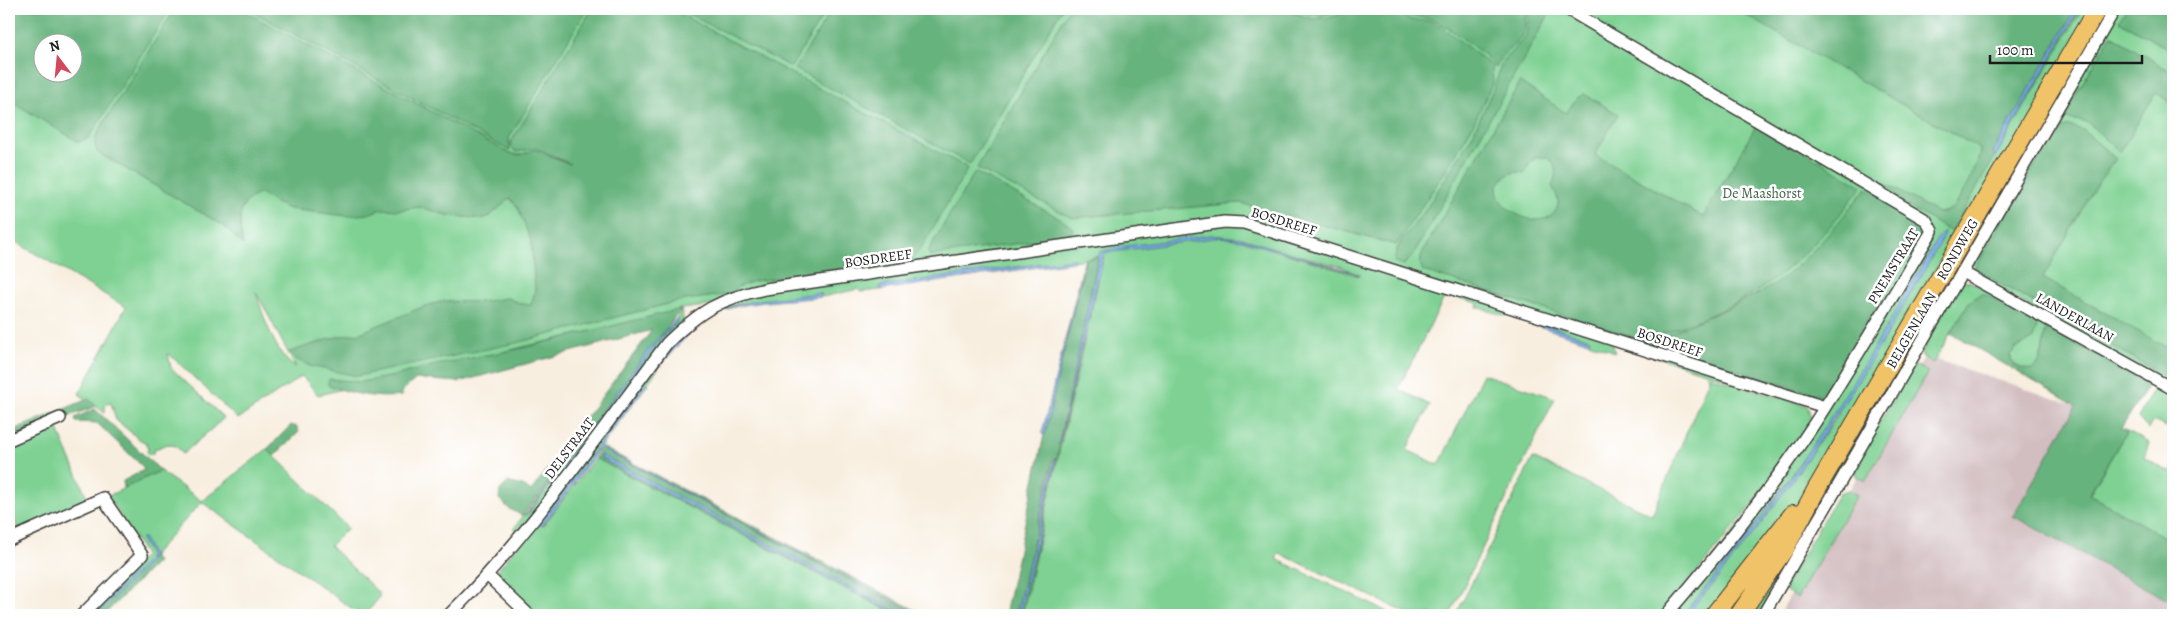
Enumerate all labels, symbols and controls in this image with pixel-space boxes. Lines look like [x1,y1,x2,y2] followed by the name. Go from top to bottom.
[32,32,82,82] north arrow
[1990,32,2142,64] scale bar
[47,35,62,57] text: N
[1997,40,2034,60] text: 100 m
[1722,184,1802,203] park label: De Maashorst
[1249,203,1319,240] street label: BOSDREEF
[1932,215,1983,283] street label: RONDWEG
[1863,225,1924,308] street label: PNEMSTRAAT
[843,244,913,273] street label: BOSDREEF
[2032,288,2117,347] street label: LANDERLAAN
[1882,289,1941,372] street label: BELGENLAAN
[1635,323,1705,362] street label: BOSDREEF
[540,413,599,483] street label: DELSTRAAT

